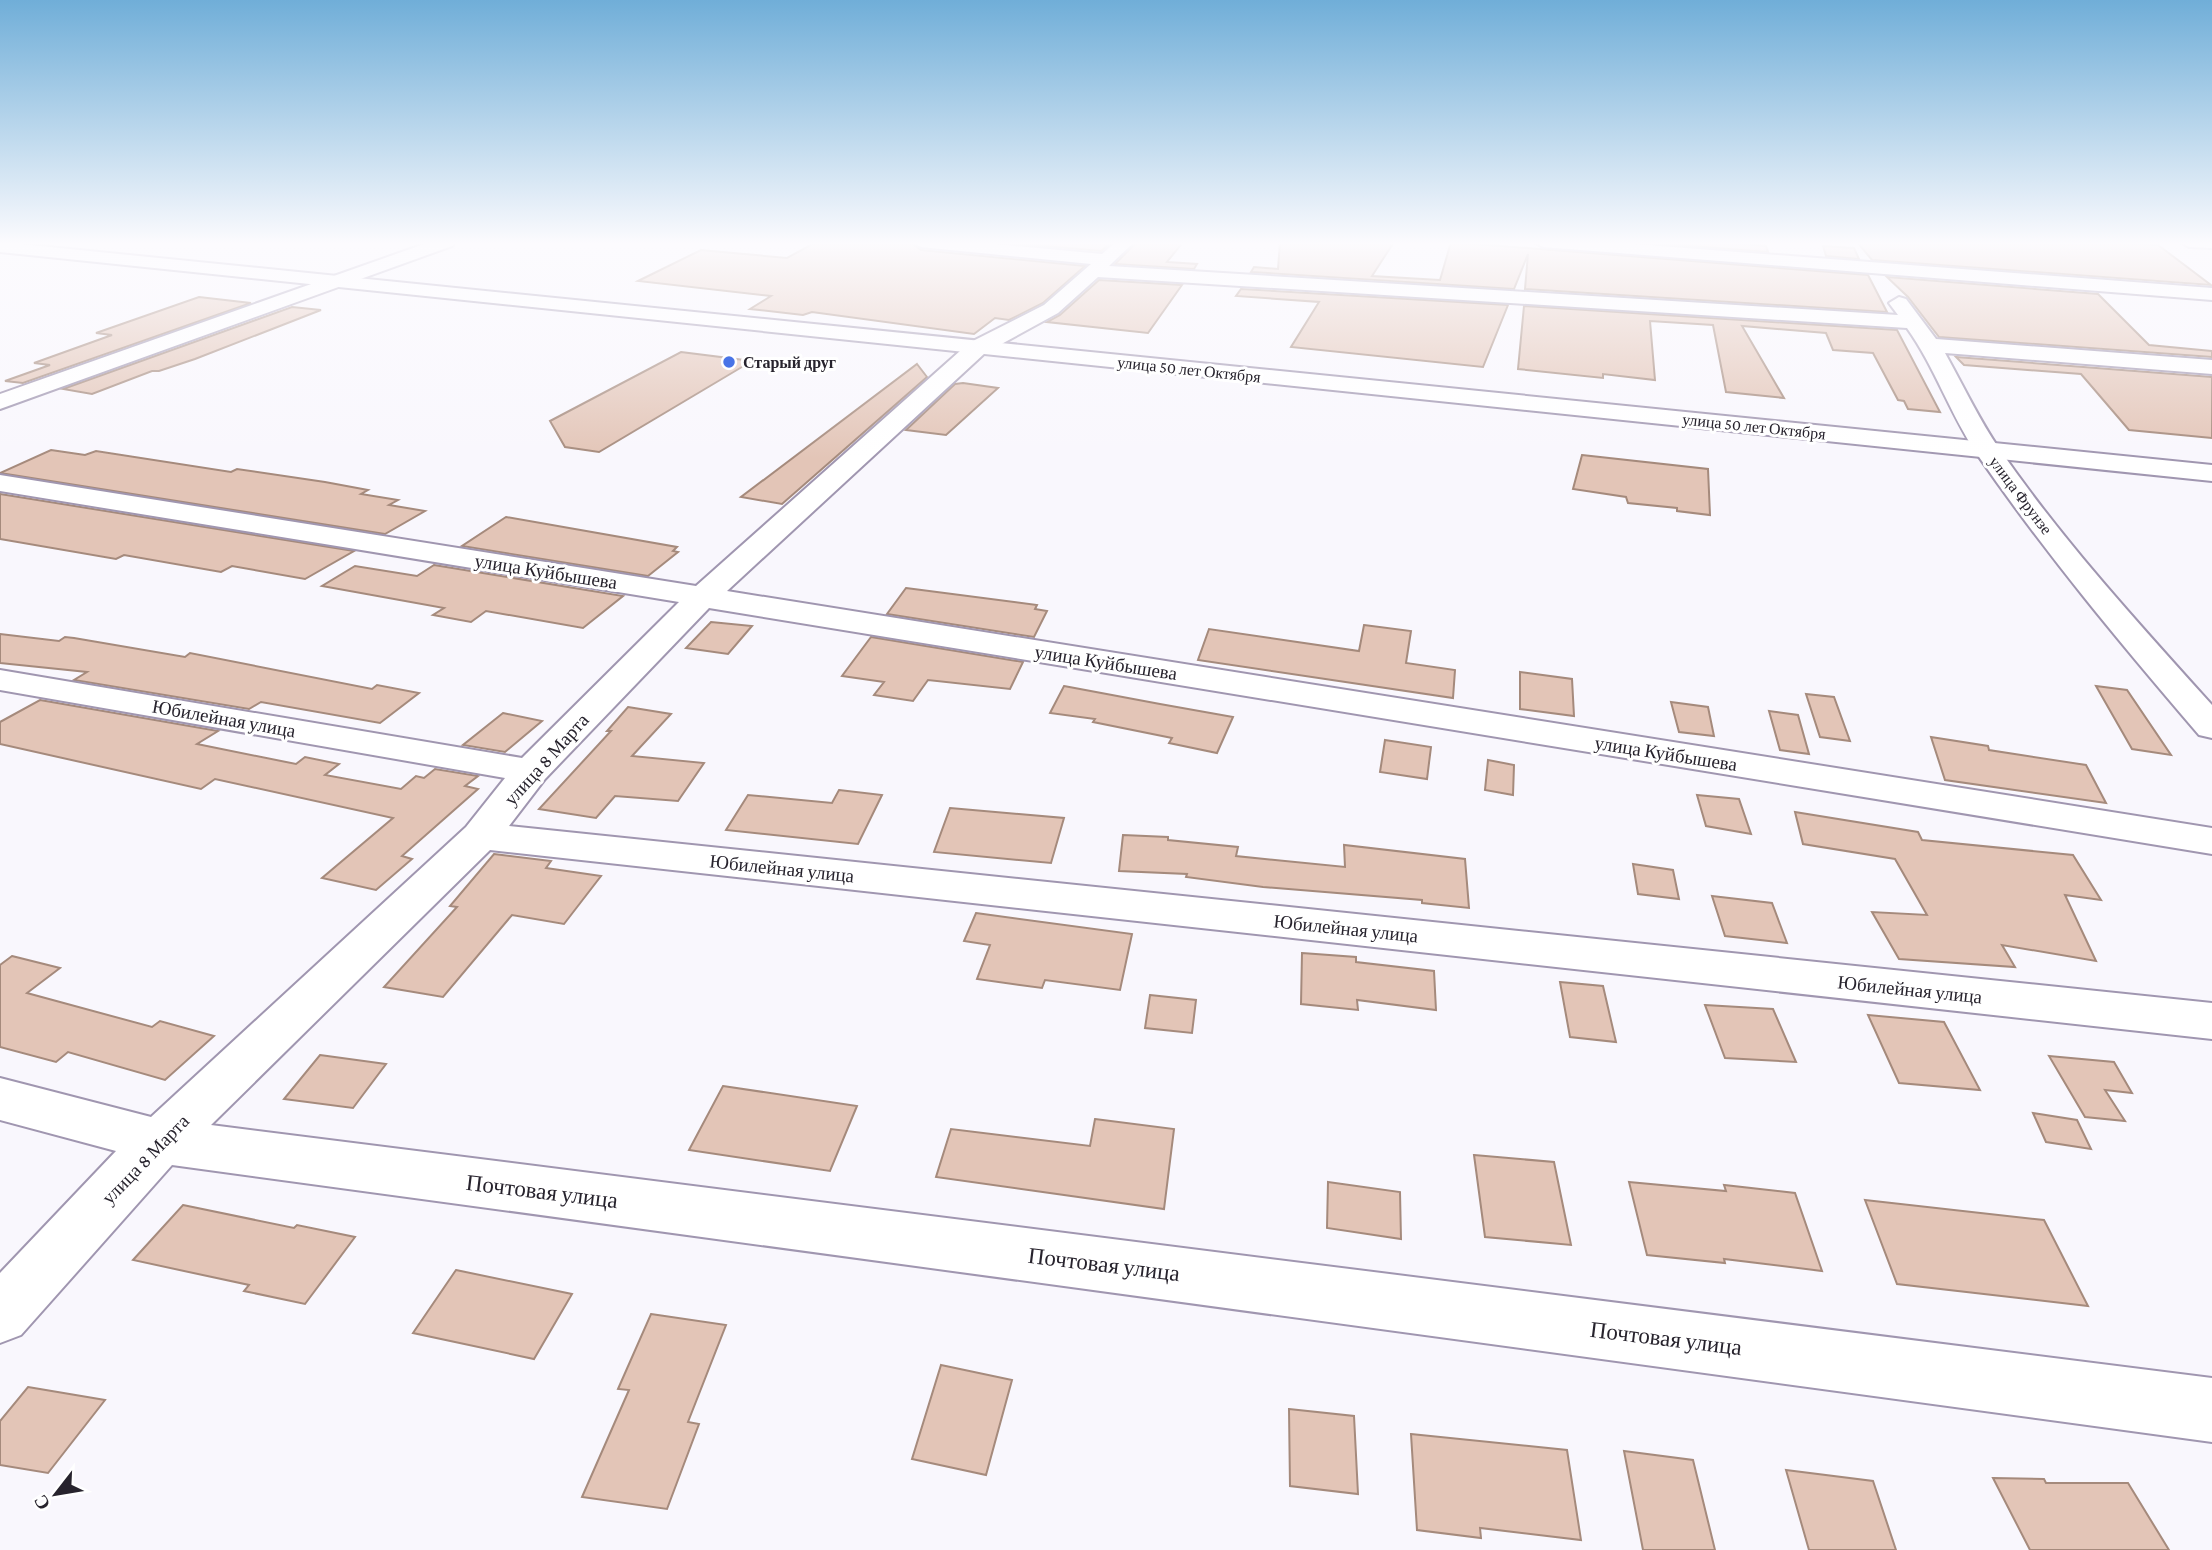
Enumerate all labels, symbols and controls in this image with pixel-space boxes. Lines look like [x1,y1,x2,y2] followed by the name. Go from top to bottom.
[721,354,737,370] marker: Старый друг
[743,354,836,372] place label: Старый друг
[1116,354,1262,387] street label: улица 50 лет Октября
[1681,411,1827,444] street label: улица 50 лет Октября
[1985,453,2055,538] street label: улица Фрунзе
[473,550,619,593] street label: улица Куйбышева
[1033,641,1179,684] street label: улица Куйбышева
[151,696,298,742] street label: Юбилейная улица
[500,709,593,809] street label: улица 8 Марта
[1593,732,1739,775] street label: улица Куйбышева
[709,850,856,887] street label: Юбилейная улица
[1273,910,1420,947] street label: Юбилейная улица
[1837,971,1984,1008] street label: Юбилейная улица
[98,1110,194,1208] street label: улица 8 Марта
[465,1169,619,1213] street label: Почтовая улица
[1027,1242,1181,1286] street label: Почтовая улица
[1589,1316,1743,1360] street label: Почтовая улица
[21,1459,91,1529] north arrow
[29,1491,54,1514] text: С

